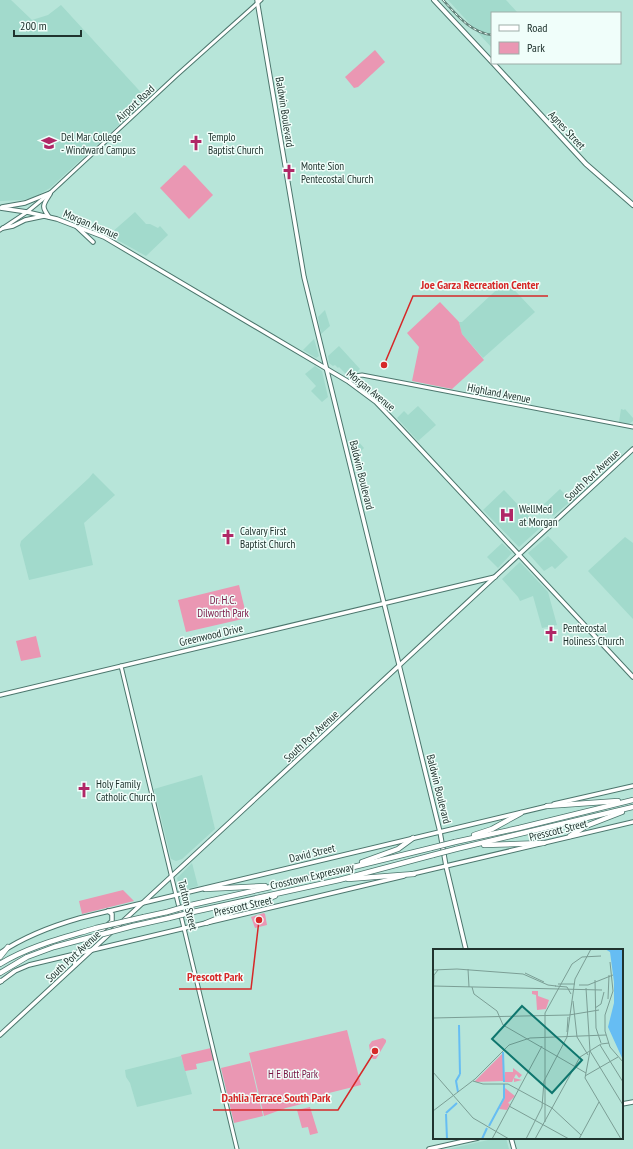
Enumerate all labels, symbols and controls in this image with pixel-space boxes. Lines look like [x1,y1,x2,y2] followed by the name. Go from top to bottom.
[14,12,81,38] scale bar
[491,12,621,64] legend
[20,18,47,33] text: 200 m
[527,20,547,35] text: Road
[527,40,545,55] text: Park
[273,76,298,148] street label: Baldwin Boulevard
[113,82,157,124] street label: Airport Road
[546,108,588,152] street label: Agnes Street
[61,130,136,157] place label: Del Mar College - Windward Campus
[208,130,263,157] place label: Templo Baptist Church
[40,134,58,152] school or university icon: Del Mar College - Windward Campus
[187,134,205,152] church icon: Templo Baptist Church
[301,159,374,186] place label: Monte Sion Pentecostal Church
[280,163,298,181] church icon: Monte Sion Pentecostal Church
[61,206,121,242] street label: Morgan Avenue
[413,272,548,296] callout: Joe Garza Recreation Center
[420,277,540,292] text: Joe Garza Recreation Center
[344,366,399,414] street label: Morgan Avenue
[466,380,532,406] street label: Highland Avenue
[347,439,377,511] street label: Baldwin Boulevard
[562,446,623,504] street label: South Port Avenue
[519,502,558,529] place label: WellMed at Morgan
[498,506,516,524] hospital icon: WellMed at Morgan
[240,524,295,551] place label: Calvary First Baptist Church
[219,528,237,546] church icon: Calvary First Baptist Church
[197,593,250,620] park label: Dr. H.C. Dilworth Park
[178,621,245,649] street label: Greenwood Drive
[563,621,624,648] place label: Pentecostal Holiness Church
[542,625,560,643] church icon: Pentecostal Holiness Church
[281,707,342,765] street label: South Port Avenue
[424,753,454,825] street label: Baldwin Boulevard
[96,777,155,804] place label: Holy Family Catholic Church
[75,781,93,799] church icon: Holy Family Catholic Church
[528,816,588,844] street label: Presscott Street
[288,841,336,865] street label: David Street
[269,859,356,892] street label: Crosstown Expressway
[175,878,201,932] street label: Tarlton Street
[213,893,273,919] street label: Presscott Street
[43,927,104,985] street label: South Port Avenue
[433,949,623,1139] inset map
[179,965,251,989] callout: Prescott Park
[187,969,243,984] text: Prescott Park
[268,1067,319,1081] park label: H E Butt Park
[213,1086,338,1110] callout: Dahlia Terrace South Park
[222,1090,330,1105] text: Dahlia Terrace South Park

